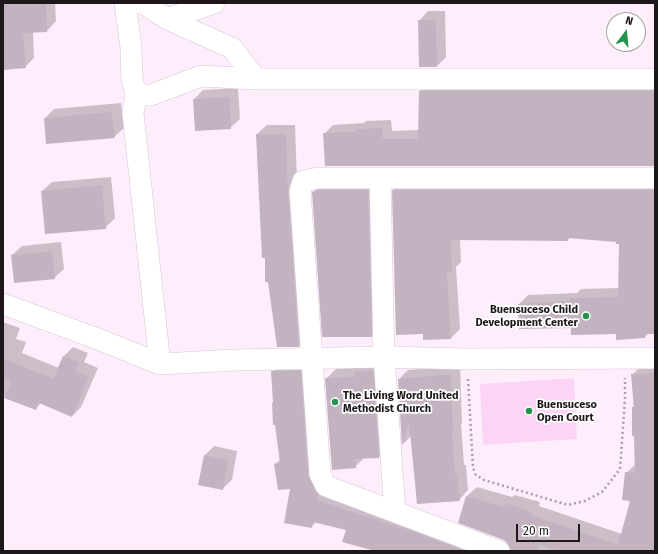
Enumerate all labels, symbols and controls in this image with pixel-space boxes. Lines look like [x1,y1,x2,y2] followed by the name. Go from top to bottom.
[606,12,646,52] north arrow
[624,14,634,28] text: N
[475,303,578,329] place label: Buensuceso Child Development Center
[581,311,591,321] marker: Buensuceso Child Development Center
[343,389,459,415] place label: The Living Word United Methodist Church
[330,397,340,407] marker: The Living Word United Methodist Church
[537,398,597,424] place label: Buensuceso Open Court
[524,406,534,416] marker: Buensuceso Open Court
[518,516,582,542] scale bar
[523,524,549,538] text: 20 m

